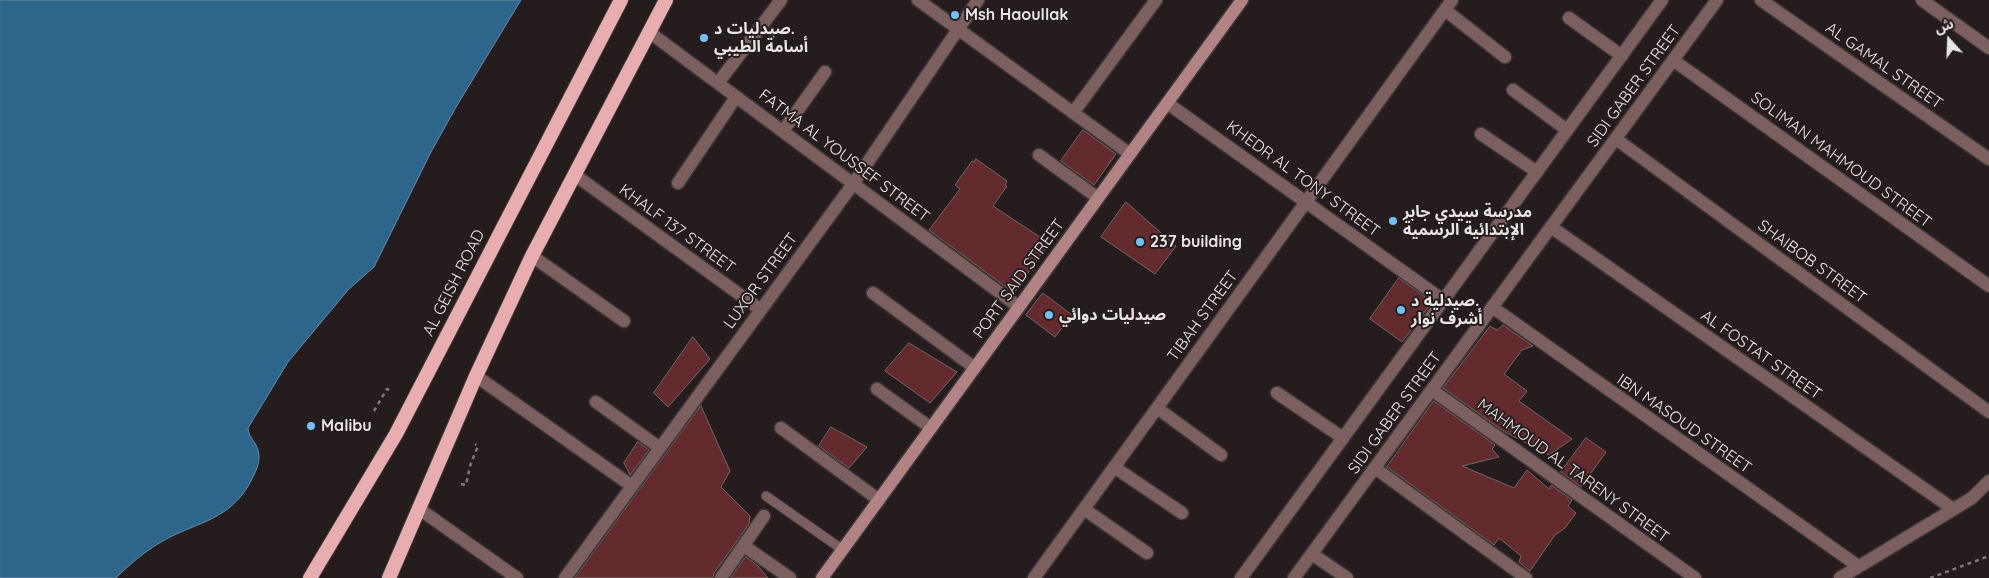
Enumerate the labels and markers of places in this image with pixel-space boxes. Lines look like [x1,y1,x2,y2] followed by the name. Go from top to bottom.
[965,5,1068,25] place label: Msh Haoullak
[949,9,961,21] marker: Msh Haoullak
[714,19,808,57] place label: صيدليات د. أسامة الطيبي
[698,32,710,44] marker: صيدليات د. أسامة الطيبي
[1403,202,1532,240] place label: مدرسة سيدي جابر الإبتدائية الرسمية
[1387,215,1399,227] marker: مدرسة سيدي جابر الإبتدائية الرسمية
[1150,232,1242,252] place label: 237 building
[1134,236,1146,248] marker: 237 building
[1411,291,1482,329] place label: صيدلية د. أشرف نوار
[1395,304,1407,316] marker: صيدلية د. أشرف نوار
[1059,305,1166,325] place label: صيدليات دوائي
[1043,309,1055,321] marker: صيدليات دوائي
[321,416,372,436] place label: Malibu
[305,420,317,432] marker: Malibu

